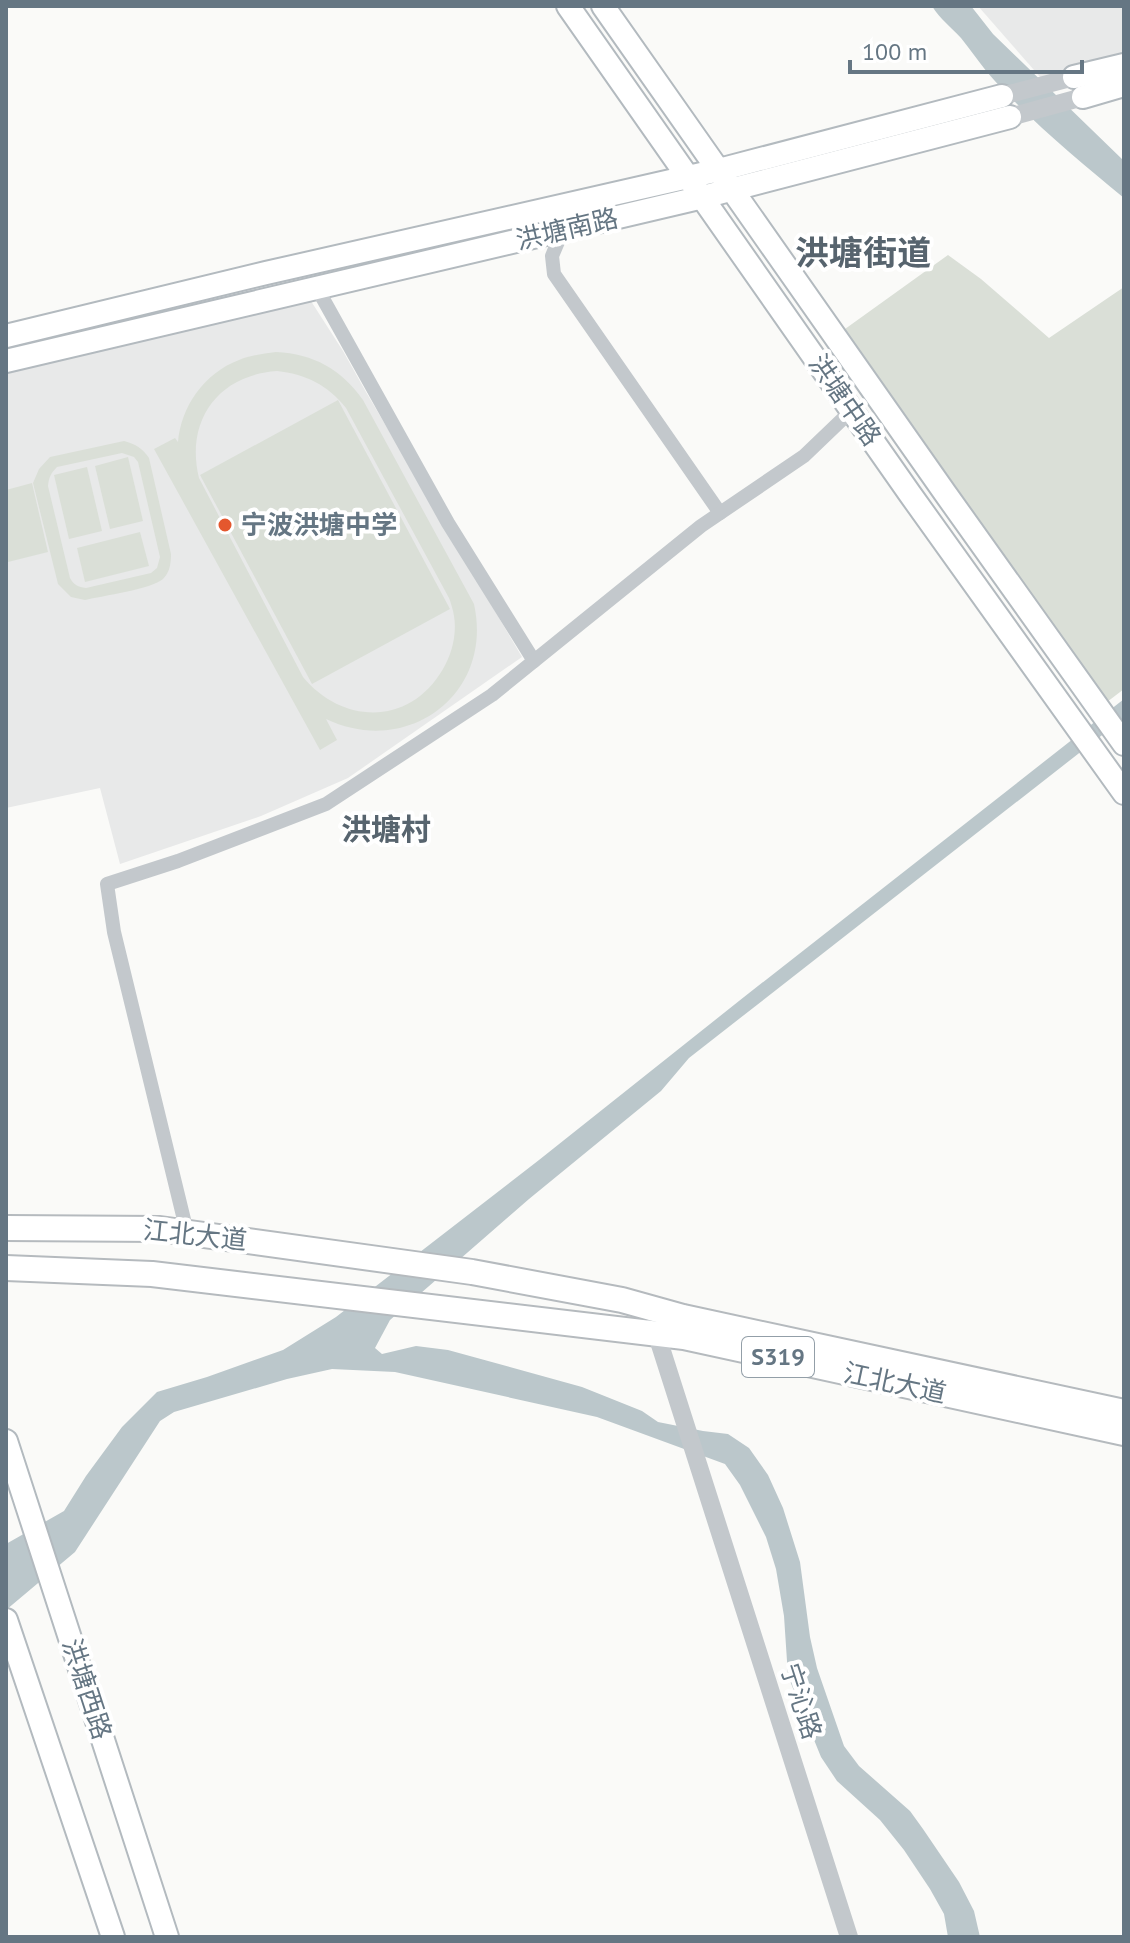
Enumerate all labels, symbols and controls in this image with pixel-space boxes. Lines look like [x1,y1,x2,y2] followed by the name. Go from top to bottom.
[850,24,1082,74] scale bar
[862,36,927,67] text: 100 m
[513,201,621,256] street label: 洪塘南路
[795,230,931,274] district label: 洪塘街道
[802,348,889,452] street label: 洪塘中路
[241,508,397,541] place label: 宁波洪塘中学
[216,516,234,534] marker: 宁波洪塘中学
[341,809,431,848] district label: 洪塘村
[142,1213,248,1256] street label: 江北大道
[742,1337,814,1377] road number: S319
[841,1356,949,1409] street label: 江北大道
[56,1634,119,1743] street label: 洪塘西路
[774,1659,829,1743] street label: 宁沁路

